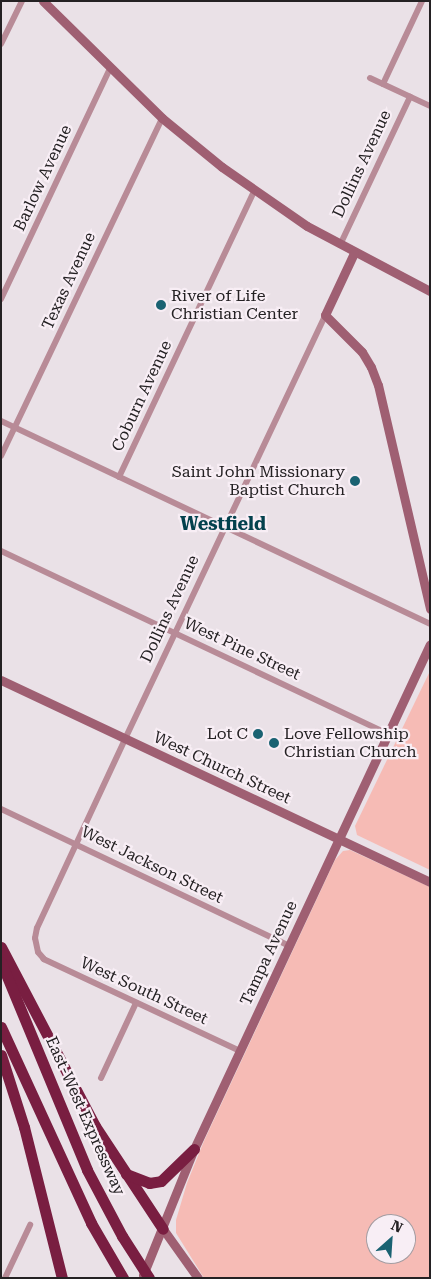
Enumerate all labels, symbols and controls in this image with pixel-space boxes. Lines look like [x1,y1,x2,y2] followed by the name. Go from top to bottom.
[329,107,395,221] street label: Dollins Avenue
[10,122,76,234] street label: Barlow Avenue
[38,229,100,333] street label: Texas Avenue
[171,286,298,324] place label: River of Life Christian Center
[155,299,167,311] marker: River of Life Christian Center
[108,338,176,454] street label: Coburn Avenue
[172,462,345,500] place label: Saint John Missionary Baptist Church
[349,475,361,487] marker: Saint John Missionary Baptist Church
[180,513,266,535] district label: Westfield
[137,552,203,666] street label: Dollins Avenue
[181,614,303,684] street label: West Pine Street
[207,724,248,744] place label: Lot C
[284,724,417,762] place label: Love Fellowship Christian Church
[150,728,294,808] street label: West Church Street
[252,728,264,740] marker: Lot C
[268,737,280,749] marker: Love Fellowship Christian Church
[78,822,226,908] street label: West Jackson Street
[236,898,302,1008] street label: Tampa Avenue
[77,953,211,1029] street label: West South Street
[41,1034,129,1198] street label: East-West Expressway
[366,1214,416,1264] north arrow
[389,1217,405,1236] text: N

